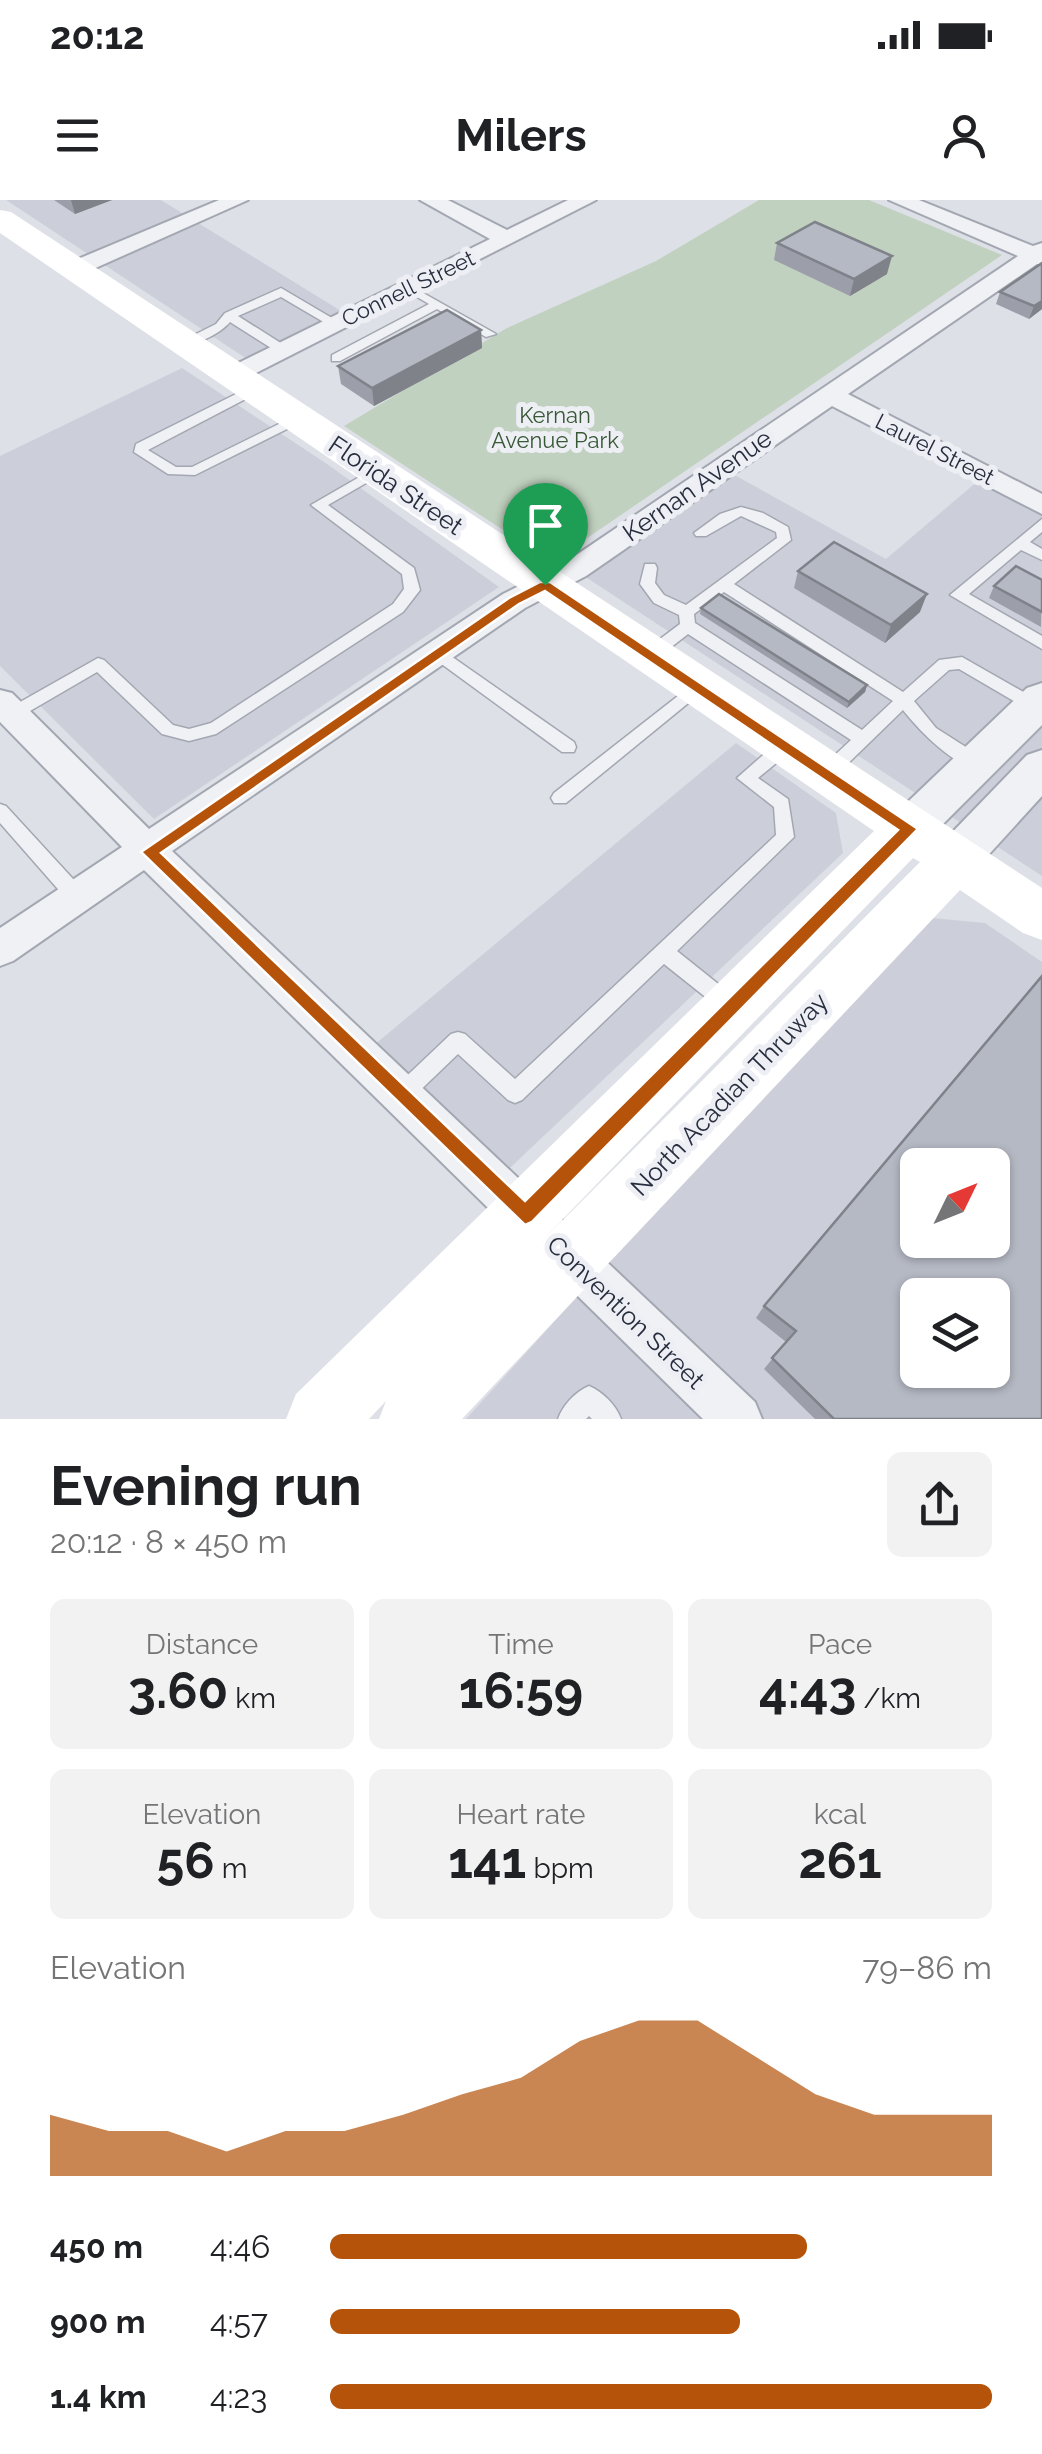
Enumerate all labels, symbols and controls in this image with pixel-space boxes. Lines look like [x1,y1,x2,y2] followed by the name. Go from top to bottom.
[50,13,144,58] text: 20:12
[50,108,105,163] icon: menu
[937,108,992,163] icon: person
[455,109,587,162] text: Milers
[337,244,479,331] street label: Connell Street
[491,402,619,453] park label: Kernan Avenue Park
[871,408,999,490] street label: Laurel Street
[617,423,777,547] street label: Kernan Avenue
[323,429,469,541] street label: Florida Street
[503,483,588,586] pin
[518,498,573,553] icon: arrive
[624,986,834,1202] street label: North Acadian Thruway
[900,1148,1010,1258] north arrow
[900,1148,1010,1388] map controls
[541,1229,711,1395] street label: Convention Street
[900,1278,1010,1388] button: layers
[887,1452,992,1557] button: share
[50,1453,362,1518] text: Evening run
[50,1523,287,1560] text: 20:12 · 8 × 450 m
[146,1628,258,1661] text: Distance
[488,1628,554,1661] text: Time
[808,1628,872,1661] text: Pace
[128,1661,228,1720] text: 3.60
[459,1661,583,1720] text: 16:59
[759,1661,856,1720] text: 4:43
[228,1682,276,1715] text: km
[856,1682,921,1715] text: /km
[143,1798,261,1831] text: Elevation
[457,1798,585,1831] text: Heart rate
[814,1798,866,1831] text: kcal
[157,1831,215,1890] text: 56
[448,1831,526,1890] text: 141
[798,1831,882,1890] text: 261
[215,1852,247,1885] text: m
[526,1852,594,1885] text: bpm
[50,1949,186,1986] text: Elevation
[862,1949,992,1986] text: 79–86 m
[50,2228,143,2265] text: 450 m
[210,2228,270,2265] text: 4:46
[50,2303,146,2340] text: 900 m
[210,2303,268,2340] text: 4:57
[50,2378,147,2415] text: 1.4 km
[210,2378,267,2415] text: 4:23

